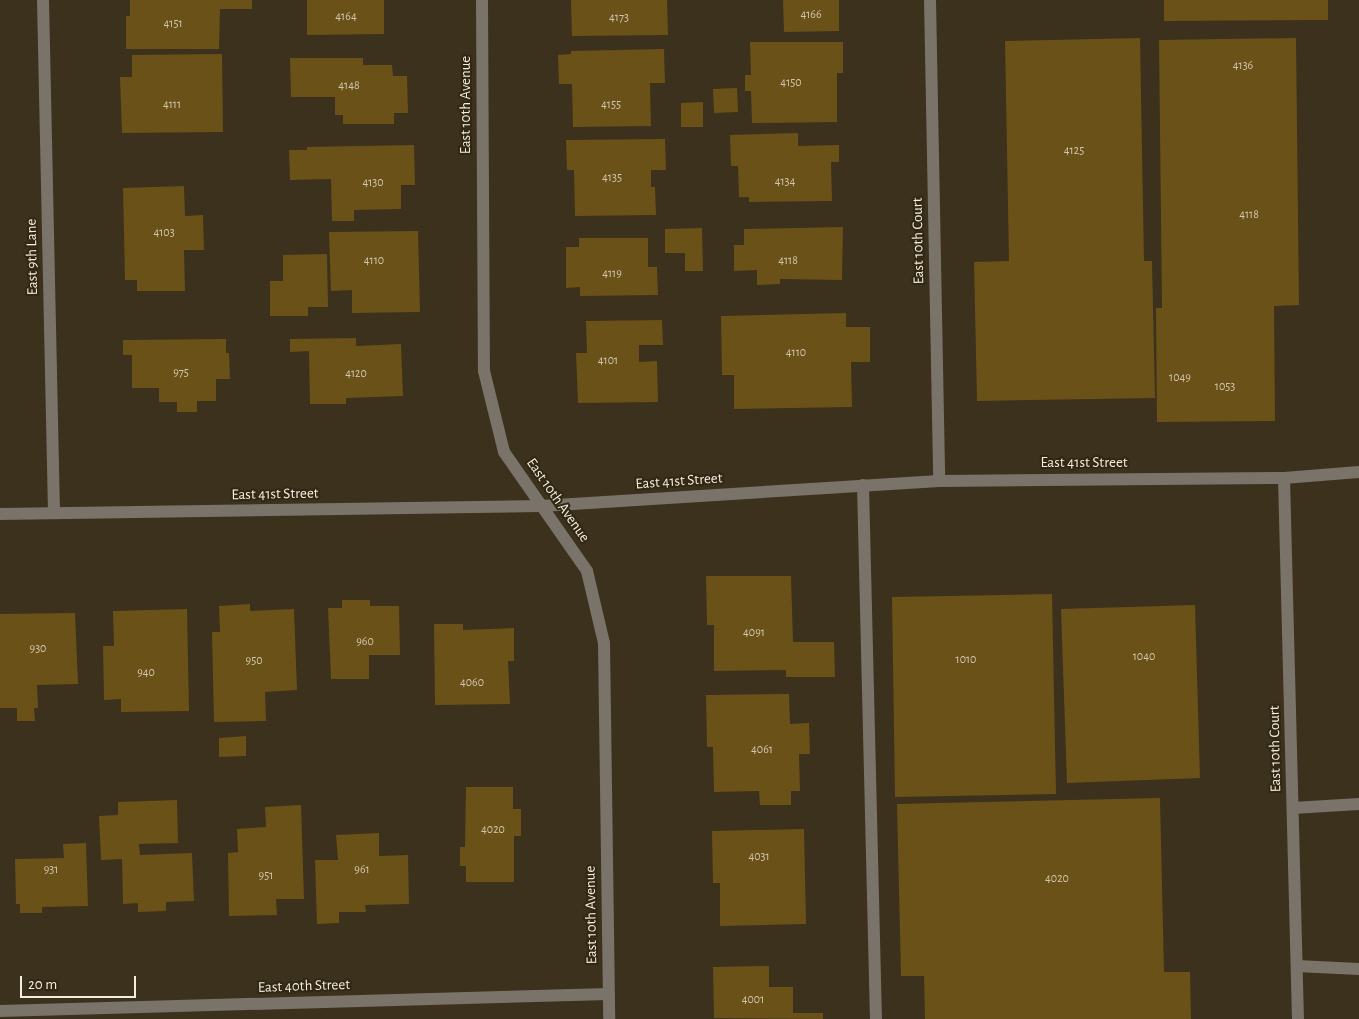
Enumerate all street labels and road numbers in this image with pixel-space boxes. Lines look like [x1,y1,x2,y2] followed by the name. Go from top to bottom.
[457,56,475,154] street label: East 10th Avenue
[908,197,928,285] street label: East 10th Court
[22,219,42,295] street label: East 9th Lane
[522,454,594,546] street label: East 10th Avenue
[1040,454,1128,472] street label: East 41st Street
[635,469,723,493] street label: East 41st Street
[231,484,319,504] street label: East 41st Street
[1265,705,1285,793] street label: East 10th Court
[581,866,601,964] street label: East 10th Avenue
[258,975,350,997] street label: East 40th Street

